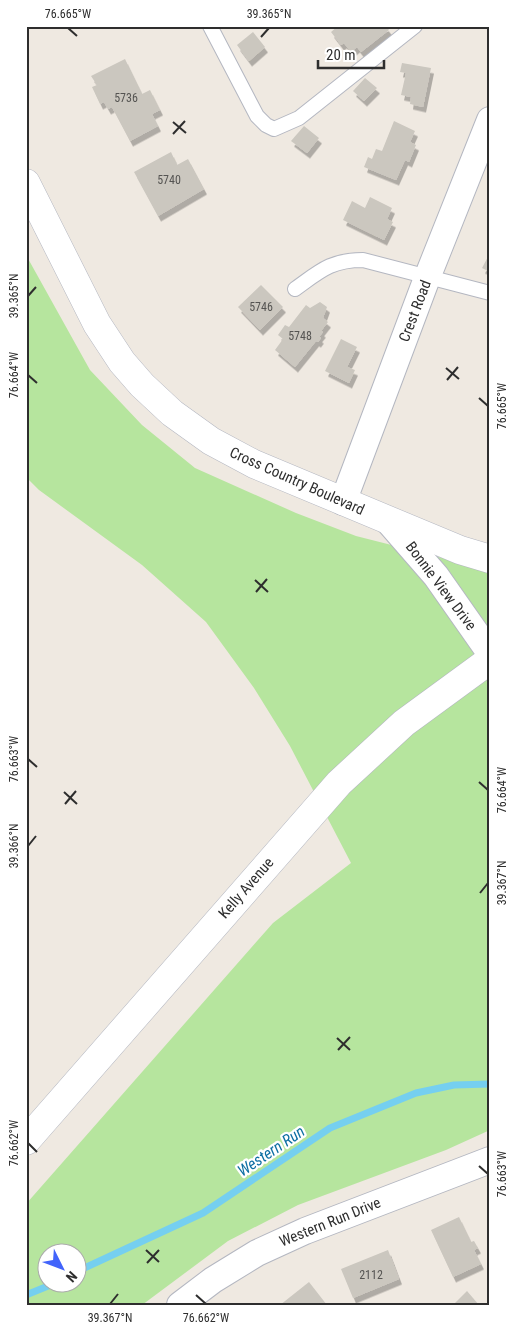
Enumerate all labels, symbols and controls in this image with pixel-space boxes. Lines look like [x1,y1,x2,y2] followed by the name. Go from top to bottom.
[45,7,91,21] text: 76.665°W
[247,7,291,21] text: 39.365°N
[318,38,385,70] scale bar
[326,46,356,64] text: 20 m
[114,91,138,105] house number: 5736
[157,173,181,187] house number: 5740
[7,274,21,318] text: 39.365°N
[395,278,435,344] street label: Crest Road
[249,300,273,314] house number: 5746
[288,329,312,343] house number: 5748
[7,352,21,398] text: 76.664°W
[495,383,509,429] text: 76.665°W
[227,443,367,519] street label: Cross Country Boulevard
[402,538,480,634] street label: Bonnie View Drive
[7,736,21,782] text: 76.663°W
[495,767,509,813] text: 76.664°W
[7,824,21,868] text: 39.366°N
[215,854,277,922] street label: Kelly Avenue
[495,861,509,905] text: 39.367°N
[7,1120,21,1166] text: 76.662°W
[234,1122,308,1180] water label: Western Run
[495,1151,509,1197] text: 76.663°W
[277,1193,383,1251] street label: Western Run Drive
[38,1244,88,1294] north arrow
[63,1268,80,1285] text: N
[359,1268,383,1282] house number: 2112
[88,1311,132,1325] text: 39.367°N
[183,1311,229,1325] text: 76.662°W

